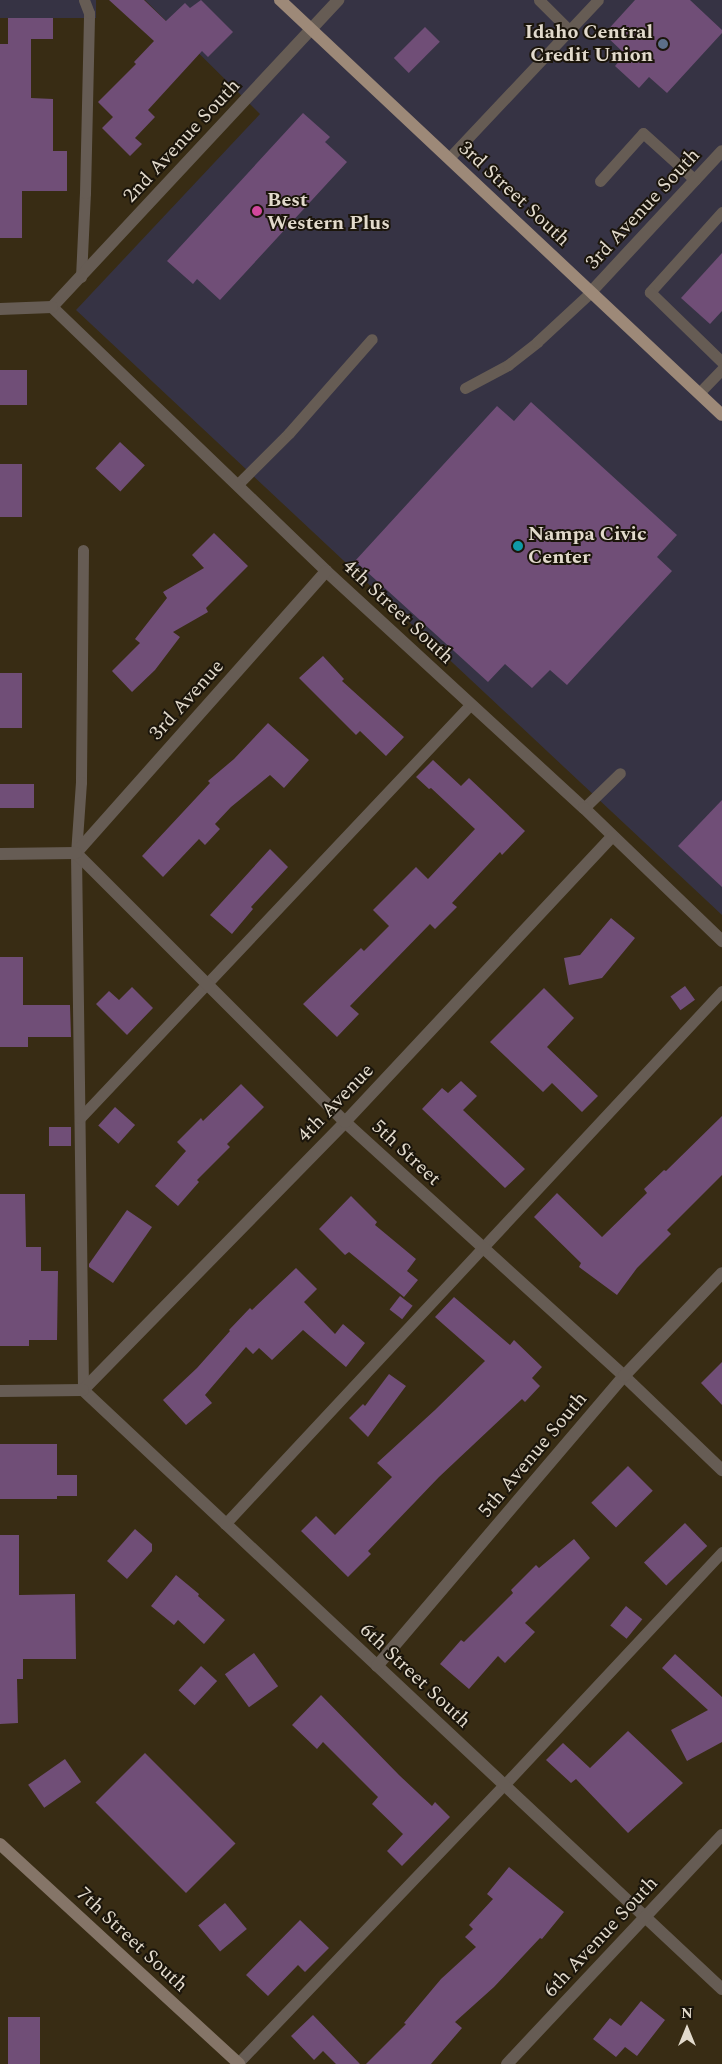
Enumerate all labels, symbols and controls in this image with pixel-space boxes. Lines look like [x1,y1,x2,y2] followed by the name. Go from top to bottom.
[525,21,653,68] place label: Idaho Central Credit Union
[657,38,669,50] marker: Idaho Central Credit Union
[118,74,246,208] street label: 2nd Avenue South
[453,136,575,252] street label: 3rd Street South
[581,143,705,275] street label: 3rd Avenue South
[267,188,390,235] place label: Best Western Plus
[251,205,263,217] marker: Best Western Plus
[528,522,647,569] place label: Nampa Civic Center
[512,540,524,552] marker: Nampa Civic Center
[338,554,458,670] street label: 4th Street South
[145,655,229,745] street label: 3rd Avenue
[293,1059,379,1147] street label: 4th Avenue
[366,1115,446,1191] street label: 5th Street
[474,1387,592,1523] street label: 5th Avenue South
[355,1618,475,1734] street label: 6th Street South
[539,1872,663,2002] street label: 6th Avenue South
[72,1882,192,1998] street label: 7th Street South
[681,2003,693,2024] text: N
[662,2004,712,2054] north arrow

